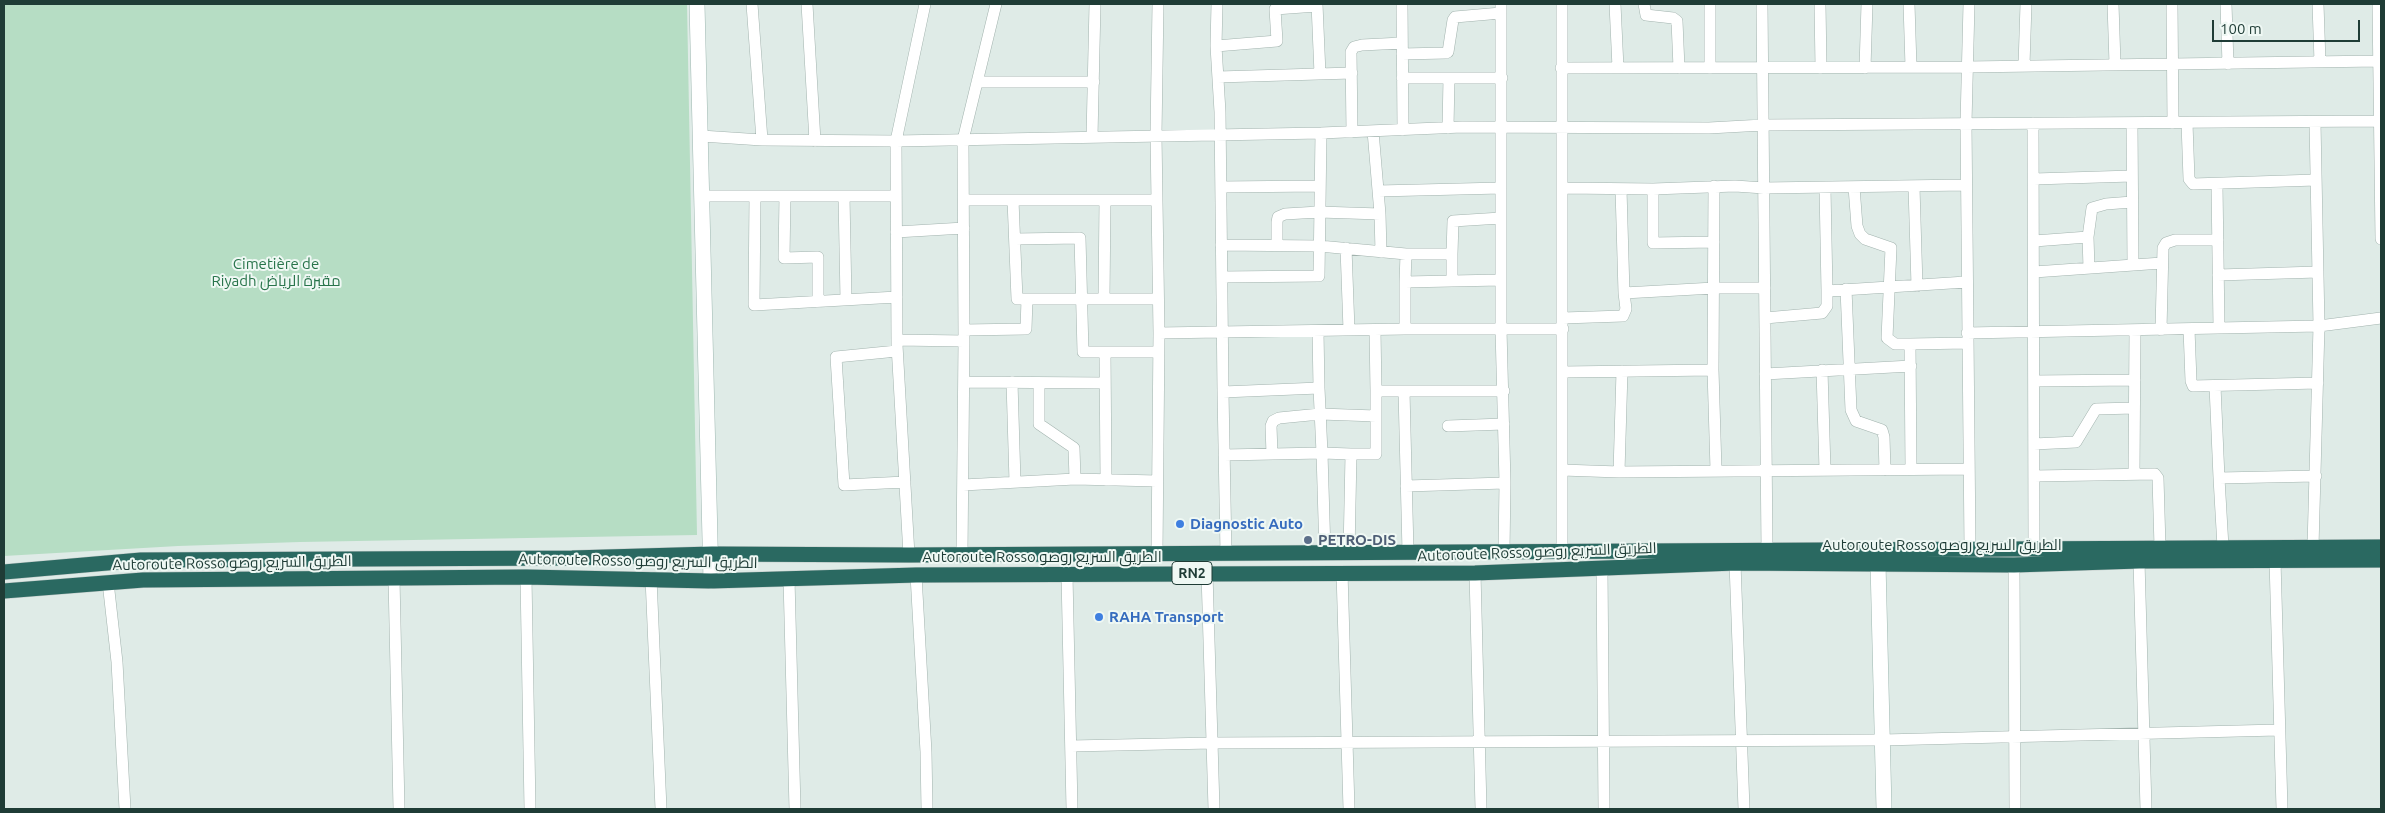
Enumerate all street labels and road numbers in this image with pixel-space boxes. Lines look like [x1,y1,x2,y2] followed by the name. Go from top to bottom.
[1822,536,2062,554] street label: Autoroute Rosso الطريق السريع روصو
[1417,539,1657,565] street label: Autoroute Rosso الطريق السريع روصو
[922,548,1162,566] street label: Autoroute Rosso الطريق السريع روصو
[518,550,758,572] street label: Autoroute Rosso الطريق السريع روصو
[112,552,352,574] street label: Autoroute Rosso الطريق السريع روصو
[1172,562,1212,584] road number: RN2

